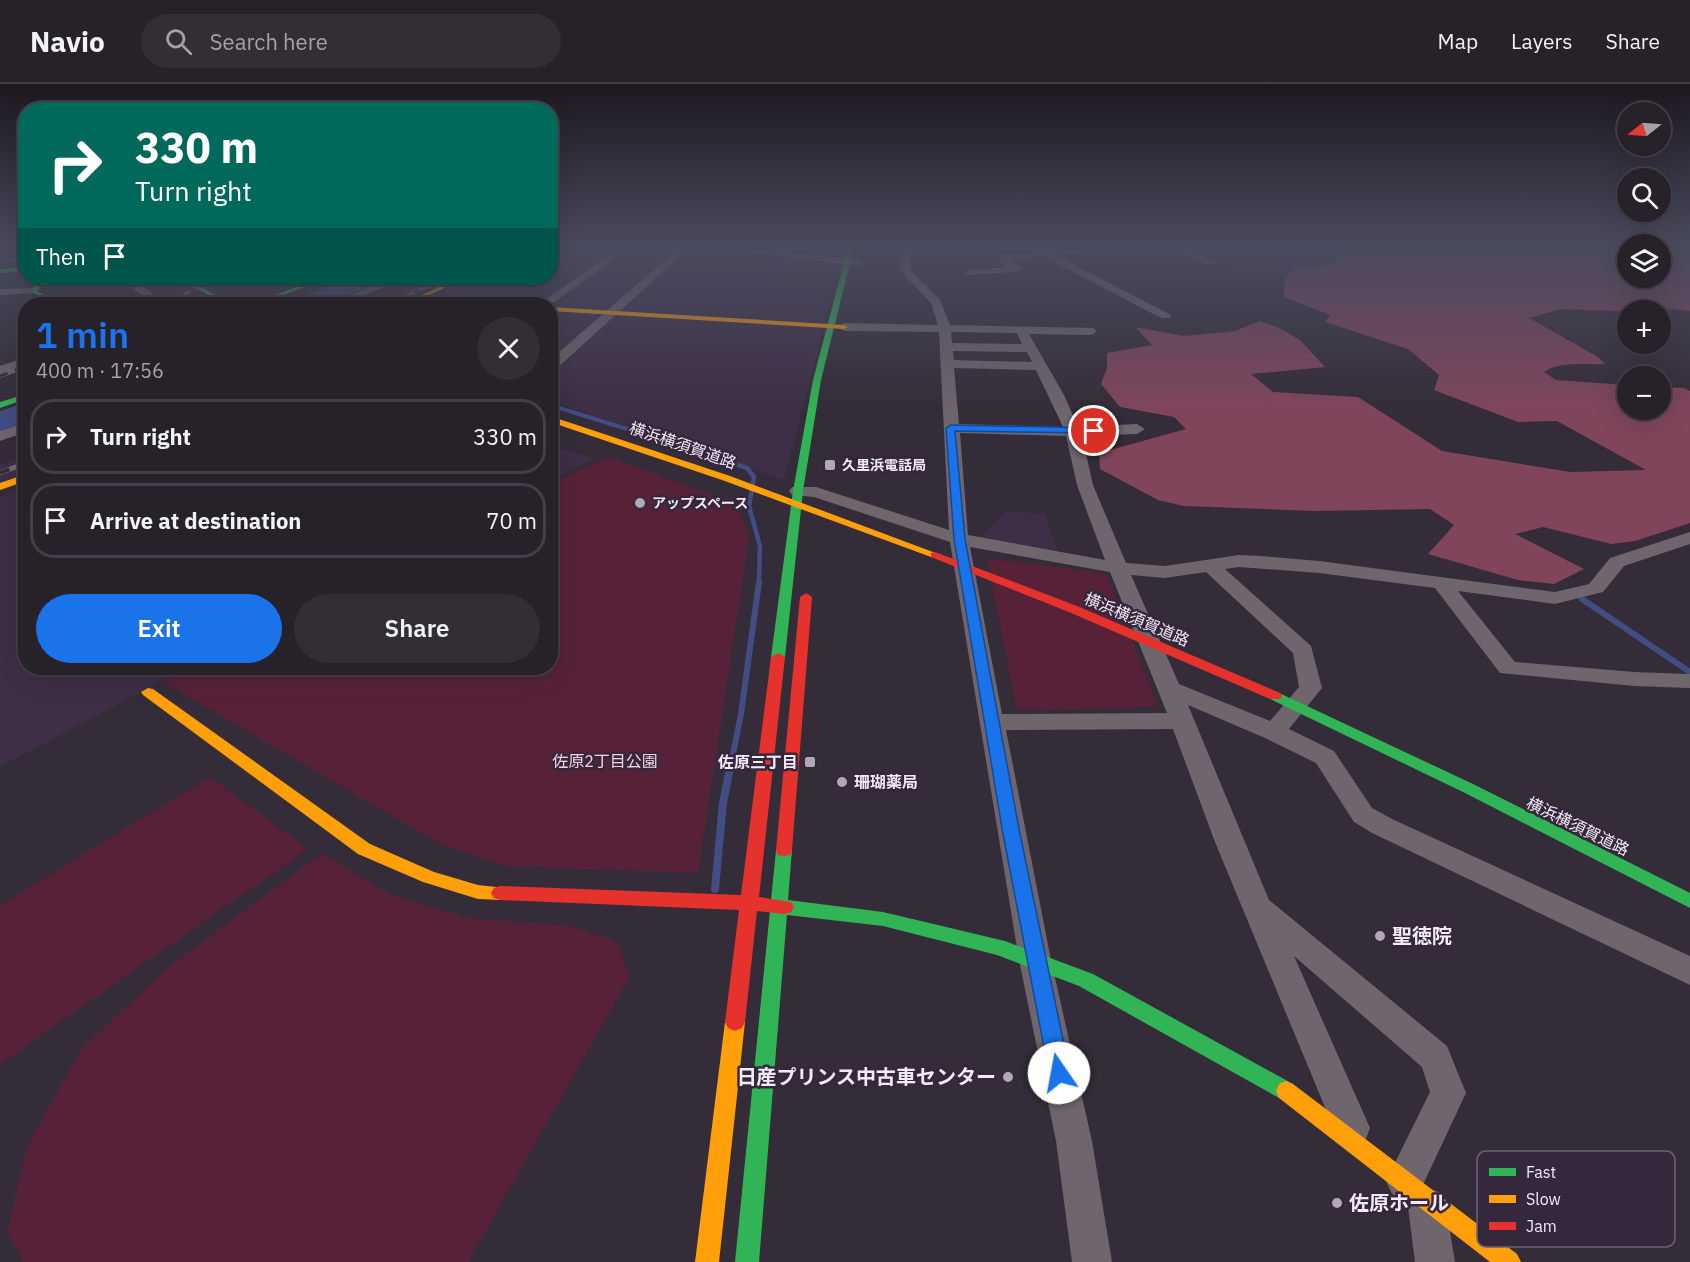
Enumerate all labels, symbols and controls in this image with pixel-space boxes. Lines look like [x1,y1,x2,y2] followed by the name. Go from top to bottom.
[141,14,561,68] search box
[30,23,105,60] text: Navio
[162,25,195,58] icon: search
[210,27,328,56] text: Search here
[1438,27,1478,55] text: Map
[1511,27,1573,55] text: Layers
[1606,27,1660,55] text: Share
[1617,102,1671,156] north arrow
[1617,102,1671,420] map controls
[135,120,258,175] text: 330 m
[36,126,114,204] icon: right
[1617,168,1671,222] button: search
[135,173,252,208] text: Turn right
[1617,234,1671,288] button: layers
[98,240,131,273] icon: arrive
[36,242,86,271] text: Then
[1617,300,1671,354] button: +
[36,311,129,358] text: 1 min
[477,317,540,380] button: close
[36,357,164,384] text: 400 m · 17:56
[1617,366,1671,420] button: −
[1068,405,1119,456] pin
[1077,414,1110,447] icon: arrive
[627,417,739,473] street label: 横浜横須賀道路
[39,420,72,453] icon: right
[90,422,191,451] text: Turn right
[473,422,537,451] text: 330 m
[842,456,926,474] place label: 久里浜電話局
[823,458,837,472] marker: 久里浜電話局
[652,494,748,512] place label: アップスペース
[633,496,647,510] marker: アップスペース
[39,504,72,537] icon: arrive
[90,506,301,535] text: Arrive at destination
[486,506,537,535] text: 70 m
[1082,588,1192,650] street label: 横浜横須賀道路
[36,594,282,663] button: Exit
[294,594,540,663] button: Share
[552,751,658,771] park label: 佐原2丁目公園
[717,752,798,772] place label: 佐原三丁目
[803,755,817,769] marker: 佐原三丁目
[854,772,918,792] place label: 珊瑚薬局
[835,775,849,789] marker: 珊瑚薬局
[1523,792,1633,860] street label: 横浜横須賀道路
[1392,922,1452,949] place label: 聖徳院
[1373,929,1387,943] marker: 聖徳院
[1027,1041,1091,1105] position arrow
[736,1063,996,1090] place label: 日産プリンス中古車センター
[1001,1070,1015,1084] marker: 日産プリンス中古車センター
[1477,1151,1675,1247] legend
[1526,1162,1556,1182] text: Fast
[1349,1189,1449,1216] place label: 佐原ホール
[1526,1189,1561,1209] text: Slow
[1330,1196,1344,1210] marker: 佐原ホール
[1526,1216,1557,1236] text: Jam

